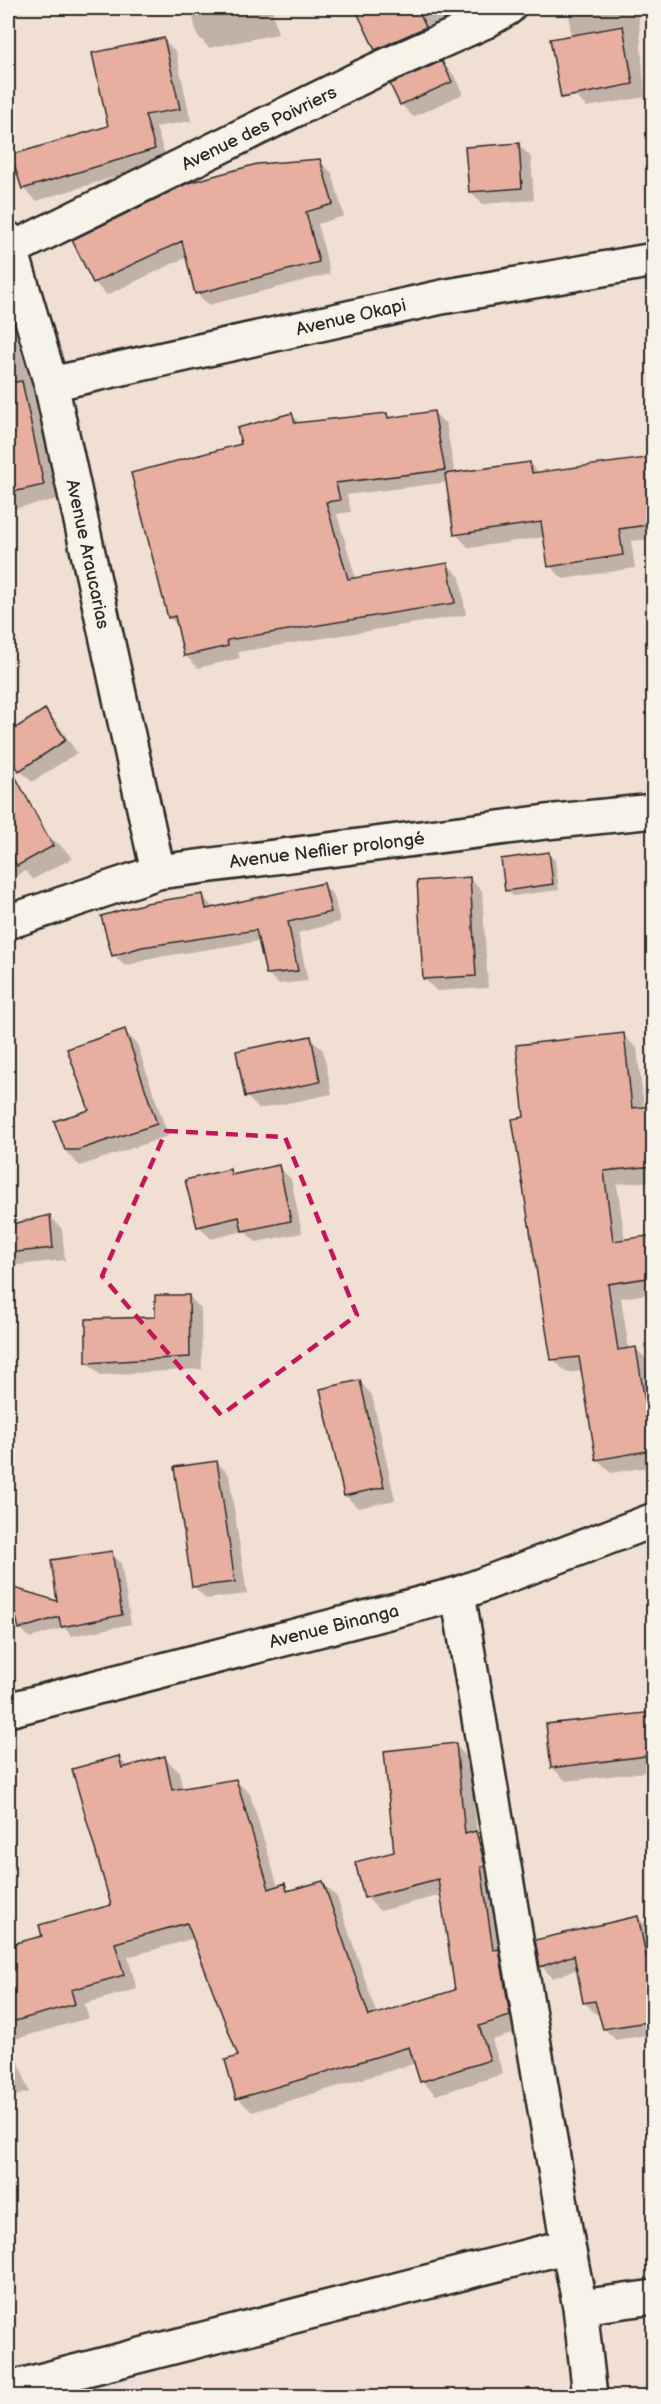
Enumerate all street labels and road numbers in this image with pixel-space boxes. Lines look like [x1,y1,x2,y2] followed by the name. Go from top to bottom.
[178,82,340,175] street label: Avenue des Poivriers
[294,295,408,340] street label: Avenue Okapi
[61,477,114,631] street label: Avenue Araucarias
[228,828,426,873] street label: Avenue Neflier prolongé
[267,1600,401,1653] street label: Avenue Binanga

